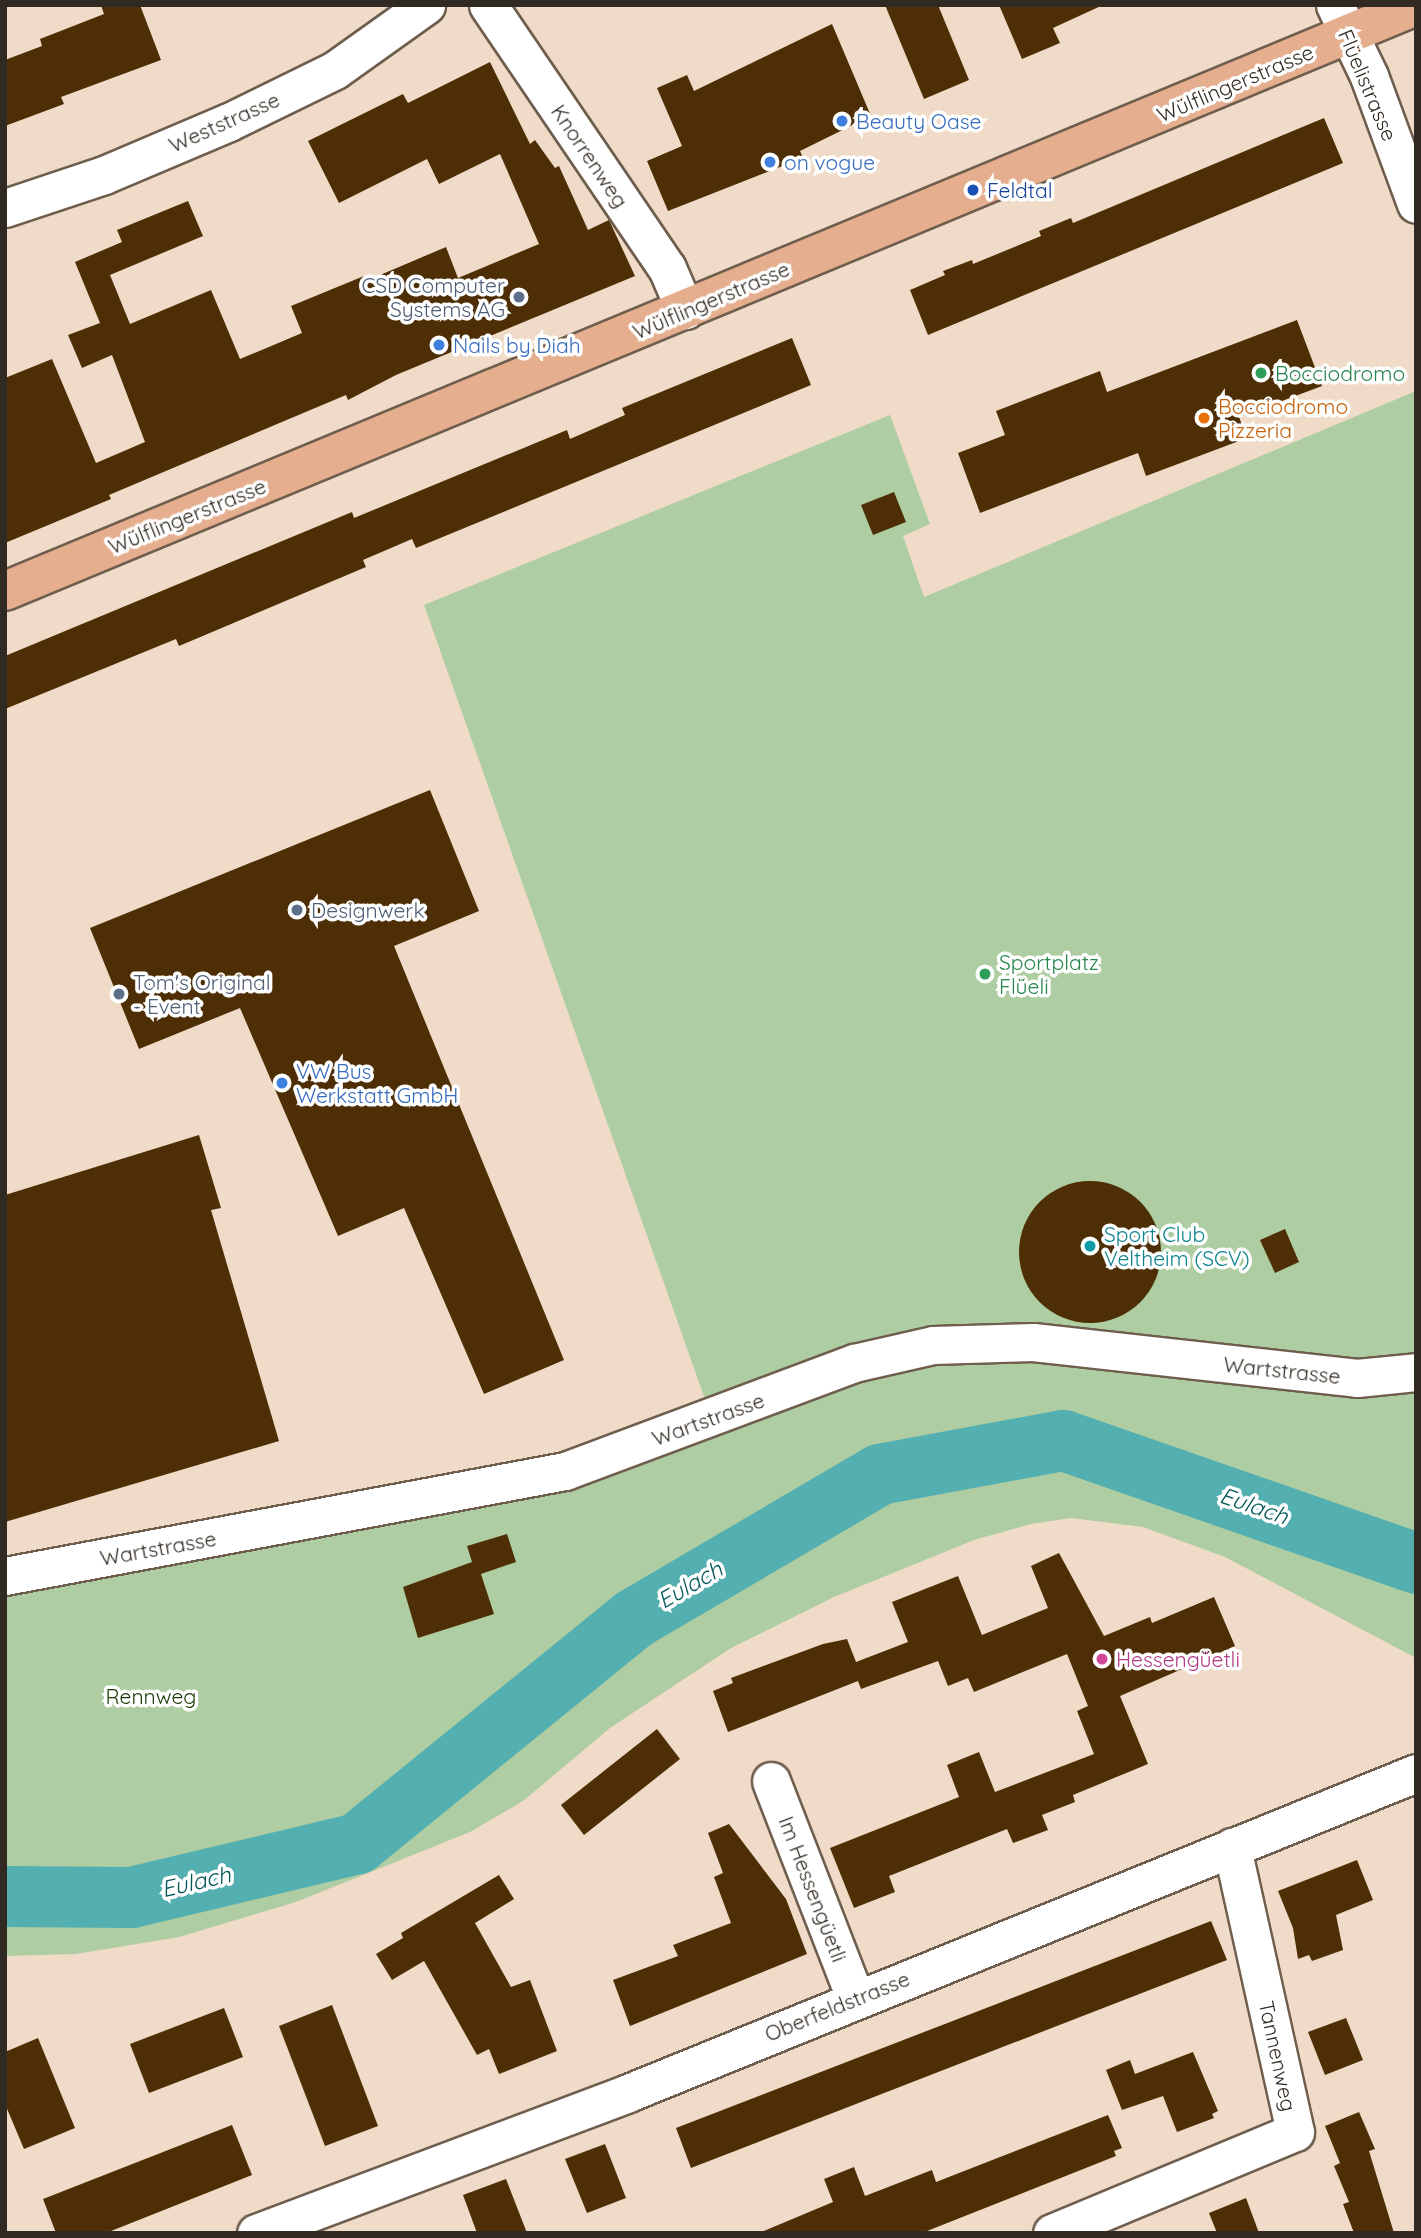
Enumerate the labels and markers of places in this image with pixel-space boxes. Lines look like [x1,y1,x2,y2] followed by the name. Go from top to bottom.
[856,108,981,134] place label: Beauty Oase
[834,113,850,129] marker: Beauty Oase
[784,149,875,175] place label: on vogue
[762,154,778,170] marker: on vogue
[987,177,1052,203] place label: Feldtal
[965,182,981,198] marker: Feldtal
[361,272,505,322] place label: CSD Computer Systems AG
[511,289,527,305] marker: CSD Computer Systems AG
[453,332,581,358] place label: Nails by Diah
[431,337,447,353] marker: Nails by Diah
[1275,360,1405,386] place label: Bocciodromo
[1253,365,1269,381] marker: Bocciodromo
[1218,393,1348,443] place label: Bocciodromo Pizzeria
[1196,410,1212,426] marker: Bocciodromo Pizzeria
[311,897,425,923] place label: Designwerk
[289,902,305,918] marker: Designwerk
[999,949,1099,999] place label: Sportplatz Flüeli
[977,966,993,982] marker: Sportplatz Flüeli
[133,969,271,1019] place label: Tom's Original - Event
[111,986,127,1002] marker: Tom's Original - Event
[296,1058,458,1108] place label: VW Bus Werkstatt GmbH
[274,1075,290,1091] marker: VW Bus Werkstatt GmbH
[1104,1221,1250,1271] place label: Sport Club Veltheim (SCV)
[1082,1238,1098,1254] marker: Sport Club Veltheim (SCV)
[1116,1646,1240,1672] place label: Hessengüetli
[1094,1651,1110,1667] marker: Hessengüetli

